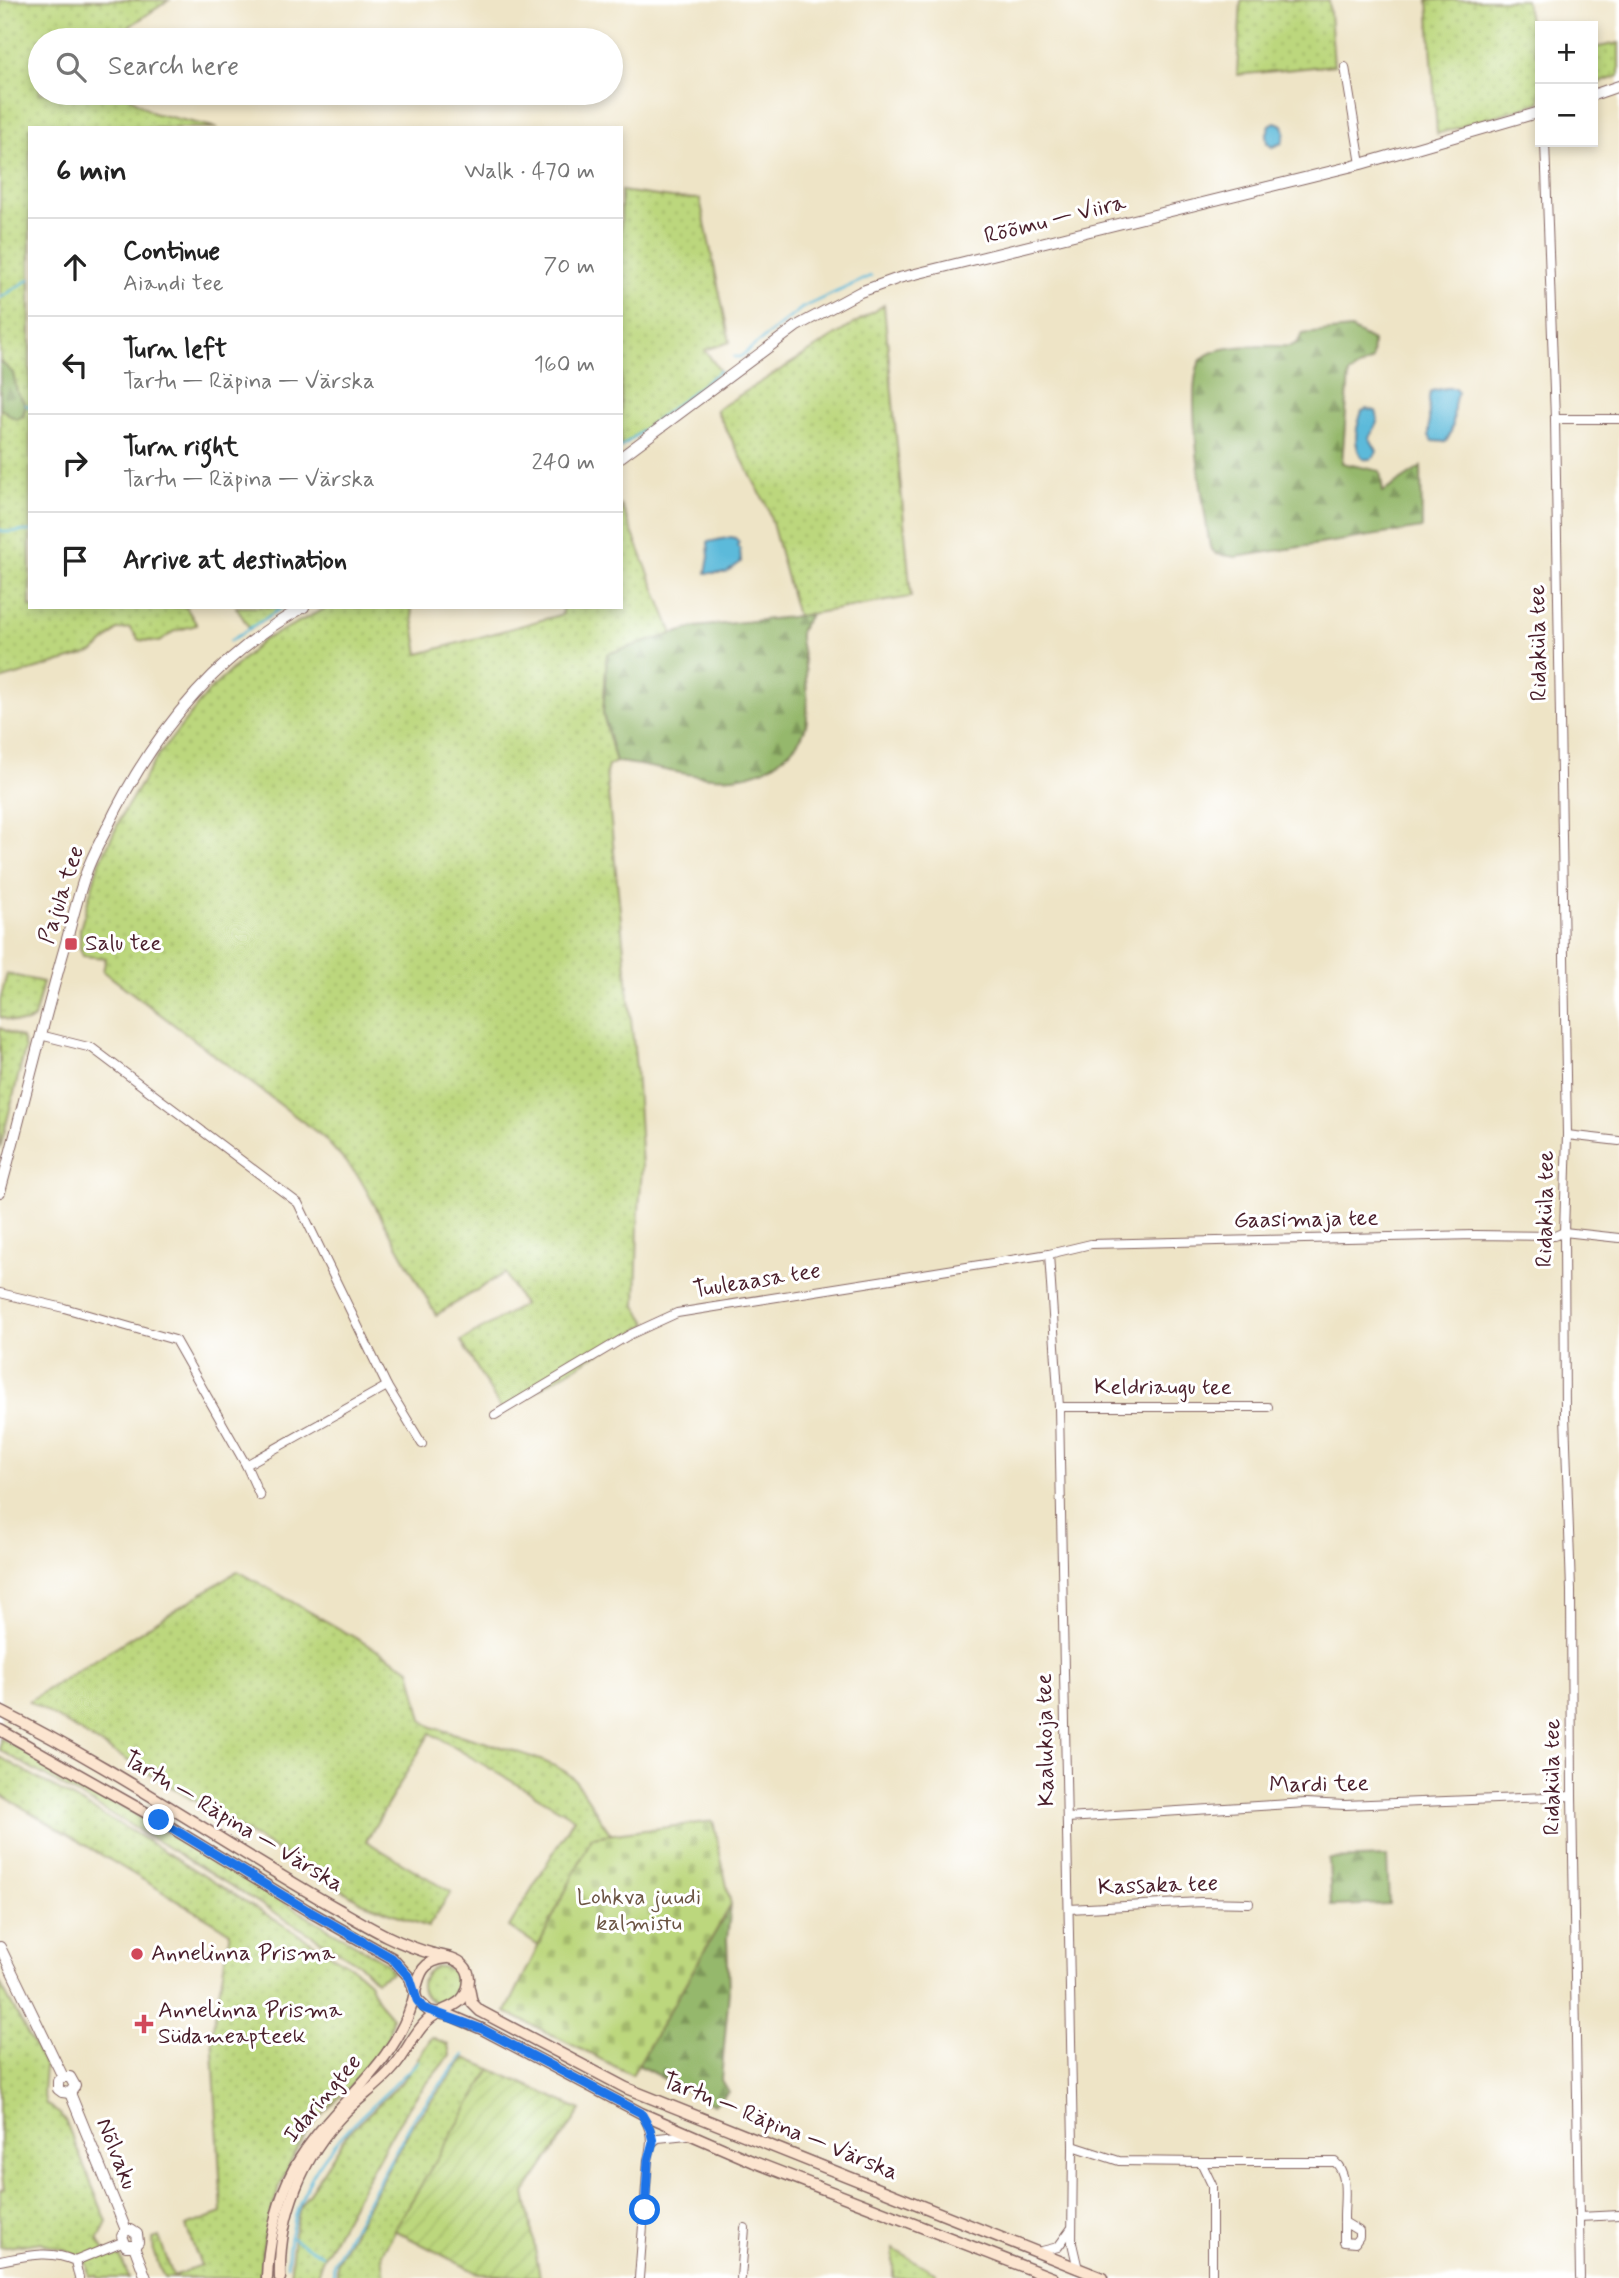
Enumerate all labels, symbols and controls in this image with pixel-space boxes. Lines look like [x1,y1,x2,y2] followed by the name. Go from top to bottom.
[1535,21,1598,147] map controls
[1535,21,1598,84] button: +
[28,28,623,105] search box
[52,48,90,86] icon: search
[108,50,239,84] text: Search here
[1535,84,1598,147] button: −
[56,152,127,191] text: 6 min
[464,157,595,187] text: Walk · 470 m
[981,188,1129,252] street label: Rõõmu — Viira
[123,235,220,269] text: Continue
[56,248,94,286] icon: ahead
[543,252,595,282] text: 70 m
[123,269,224,299] text: Aiandi tee
[123,333,227,367] text: Turn left
[56,346,94,384] icon: left
[534,350,595,380] text: 160 m
[123,367,375,397] text: Tartu — Räpina — Värska
[123,431,239,465] text: Turn right
[56,444,94,482] icon: right
[531,448,595,478] text: 240 m
[123,465,375,495] text: Tartu — Räpina — Värska
[56,542,94,580] icon: arrive
[123,544,347,578] text: Arrive at destination
[1523,584,1555,702] street label: Ridaküla tee
[32,842,92,948] street label: Pajula tee
[85,929,162,959] place label: Salu tee
[63,936,79,952] marker: Salu tee
[1530,1150,1562,1268] street label: Ridaküla tee
[1233,1204,1379,1236] street label: Gaasimaja tee
[691,1256,823,1306] street label: Tuuleaasa tee
[1094,1373,1232,1403] street label: Keldriaugu tee
[1030,1673,1062,1807] street label: Kaalukoja tee
[1538,1718,1568,1835] street label: Ridaküla tee
[117,1744,349,1900] street label: Tartu — Räpina — Värska
[1269,1769,1369,1801] street label: Mardi tee
[143,1804,174,1835] route end
[1097,1869,1219,1903] street label: Kassaka tee
[577,1883,701,1939] park label: Lohkva juudi kalmistu
[151,1939,336,1969] place label: Annelinna Prisma
[129,1946,145,1962] marker: Annelinna Prisma
[158,1996,343,2052] place label: Annelinna Prisma Südameapteek
[136,2016,152,2032] marker: Annelinna Prisma Südameapteek
[277,2048,369,2150] street label: Idaringtee
[658,2066,902,2188] street label: Tartu — Räpina — Värska
[88,2114,144,2194] street label: Nõlvaku
[629,2194,660,2225] route start

